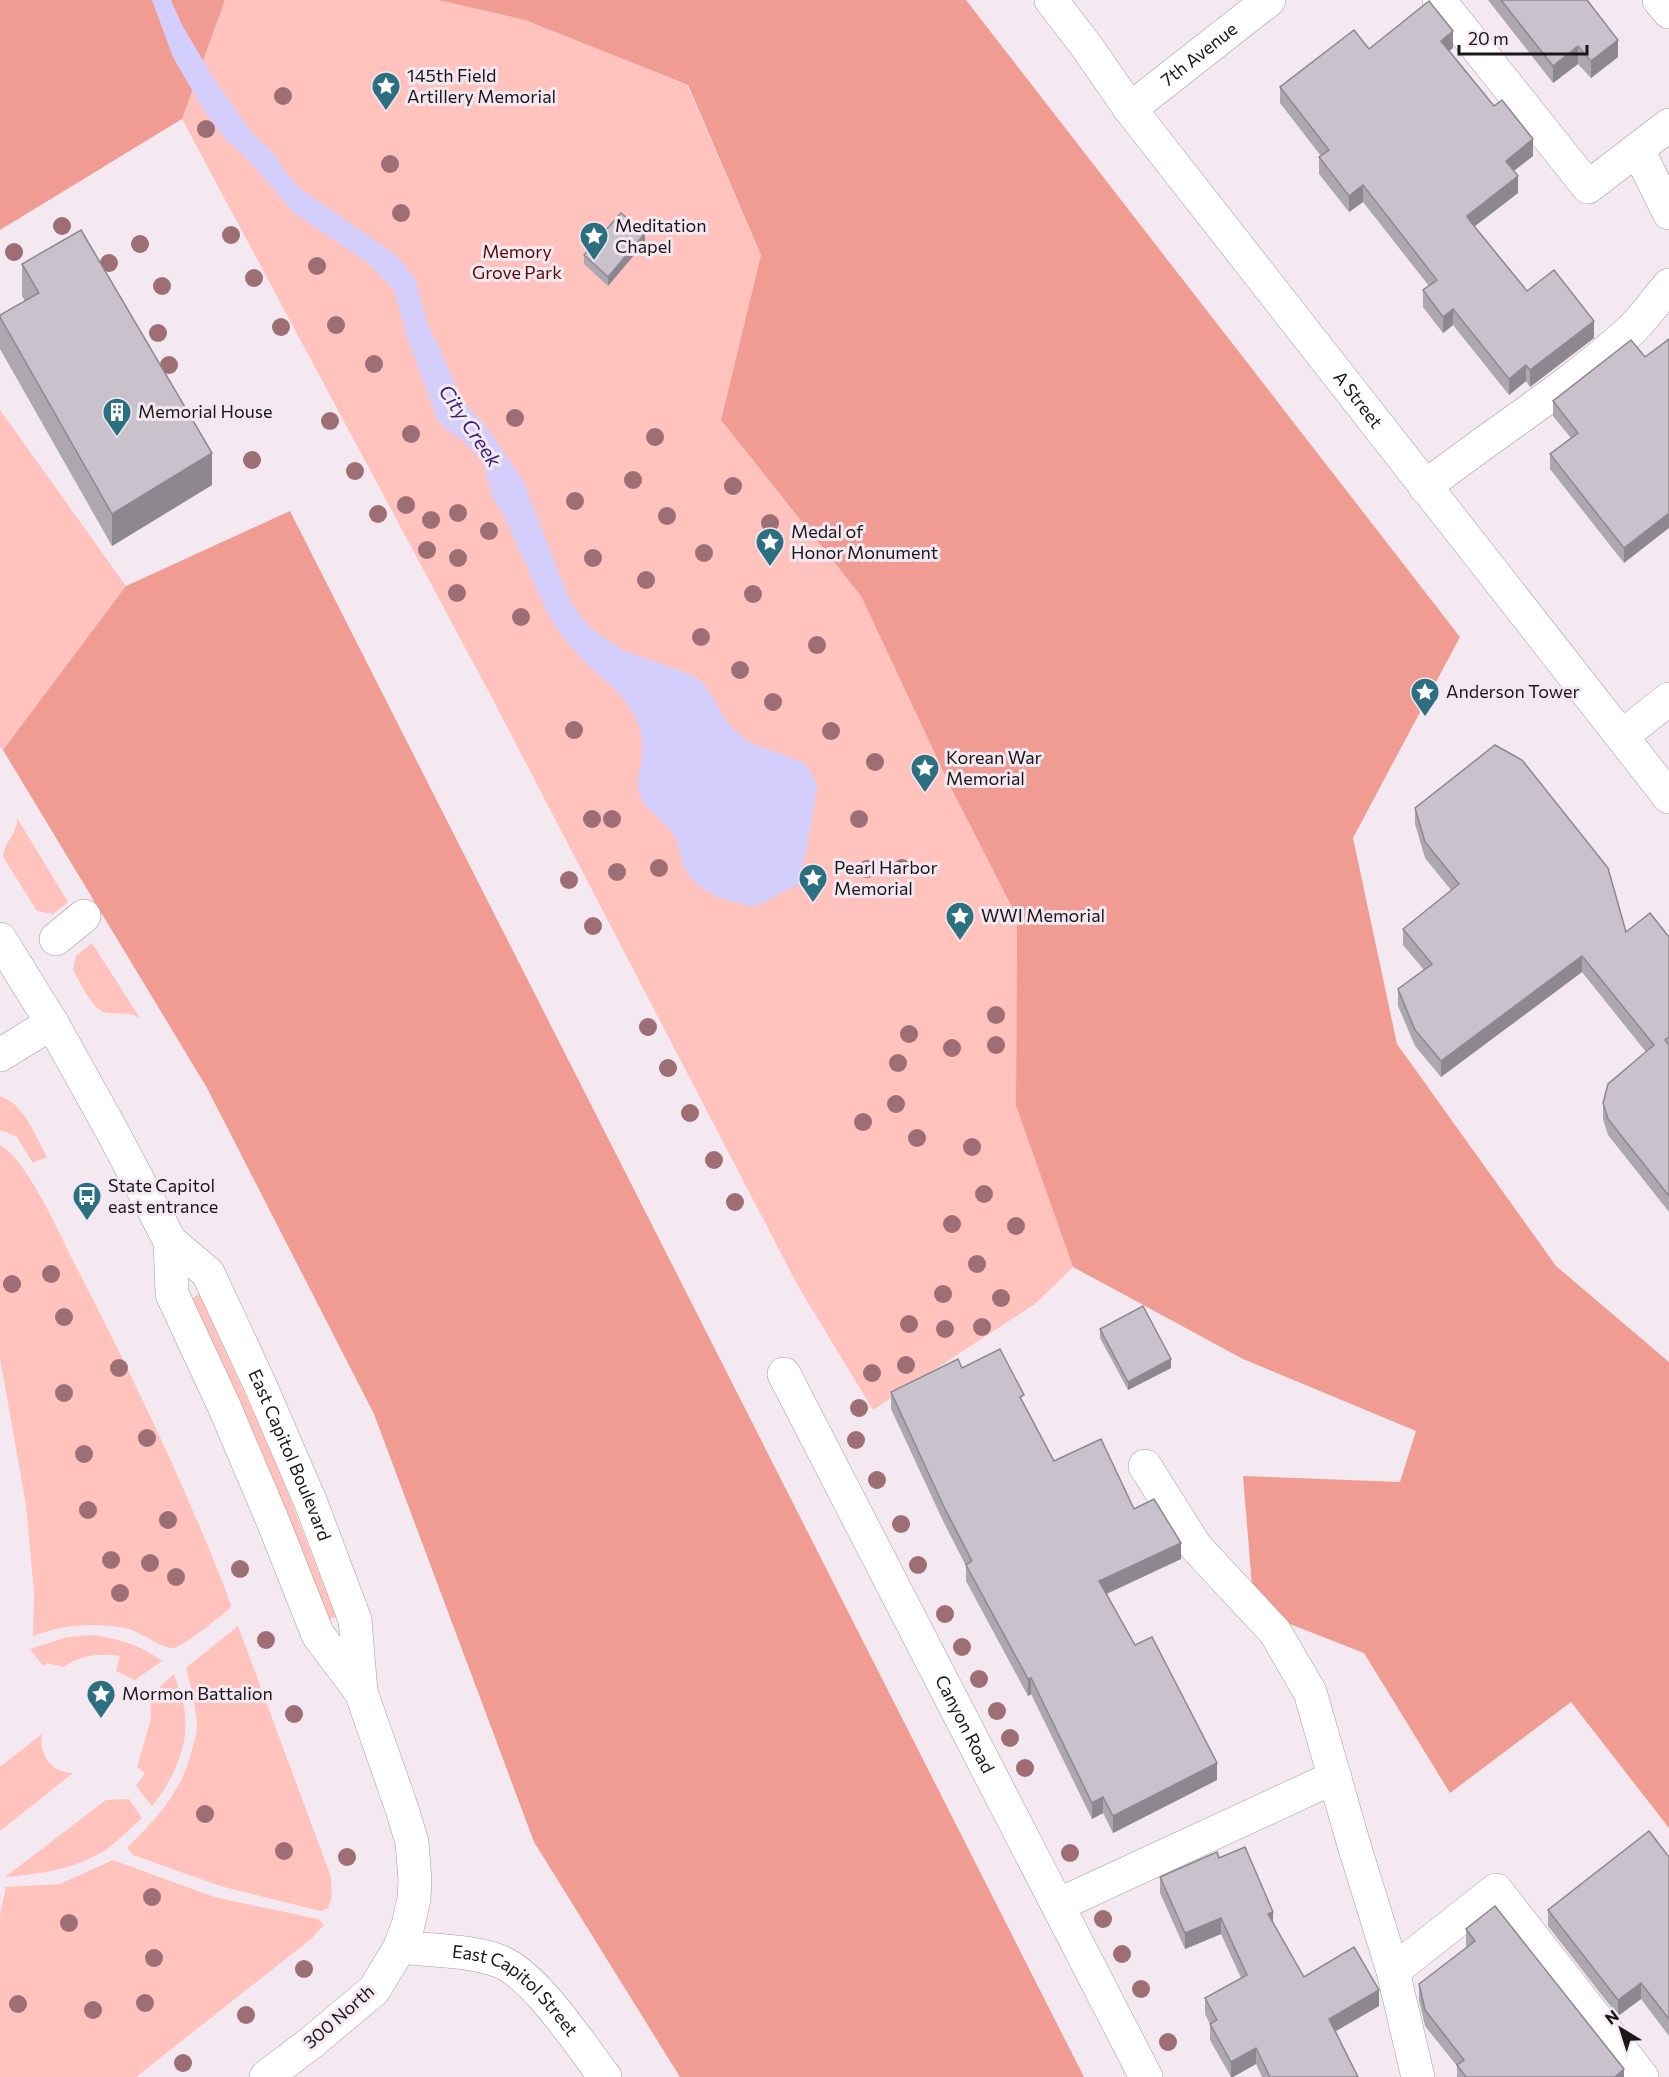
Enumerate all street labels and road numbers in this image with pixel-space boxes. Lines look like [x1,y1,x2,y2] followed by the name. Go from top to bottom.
[1156,17,1241,91] street label: 7th Avenue
[1329,366,1388,432] street label: A Street
[244,1365,336,1544] street label: East Capitol Boulevard
[931,1671,1000,1777] street label: Canyon Road
[451,1940,583,2040] street label: East Capitol Street
[299,1980,378,2053] street label: 300 North

